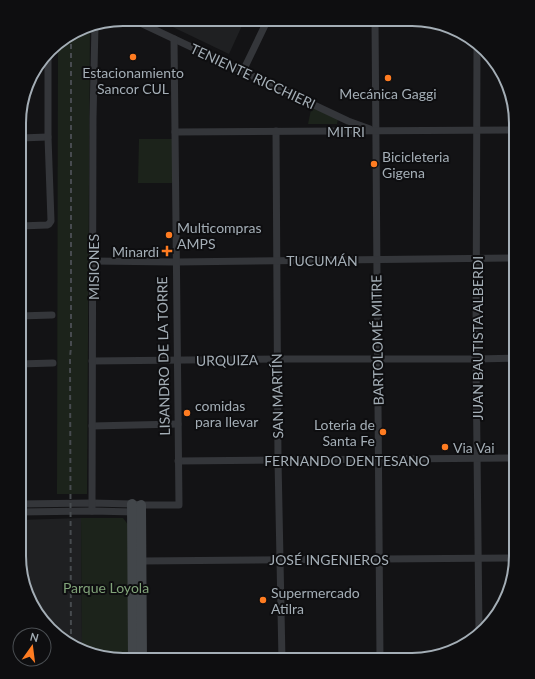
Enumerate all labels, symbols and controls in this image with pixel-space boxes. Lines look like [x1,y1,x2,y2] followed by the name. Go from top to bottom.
[188,40,318,112] street label: TENIENTE RICCHIERI
[128,52,138,62] marker: Estacionamiento Sancor CUL
[82,64,184,97] place label: Estacionamiento Sancor CUL
[383,73,393,83] marker: Mecánica Gaggi
[339,85,437,102] place label: Mecánica Gaggi
[327,123,365,140] street label: MITRI
[382,148,449,181] place label: Bicicleteria Gigena
[369,159,379,169] marker: Bicicleteria Gigena
[177,219,261,252] place label: Multicompras AMPS
[164,230,174,240] marker: Multicompras AMPS
[85,234,102,300] street label: MISIONES
[112,243,159,260] place label: Minardi
[162,246,172,256] marker: Minardi
[286,252,358,269] street label: TUCUMÁN
[469,256,486,420] street label: JUAN BAUTISTA ALBERDI
[367,275,387,405] street label: BARTOLOMÉ MITRE
[153,276,173,436] street label: LISANDRO DE LA TORRE
[196,351,259,369] street label: URQUIZA
[268,353,286,439] street label: SAN MARTÍN
[195,397,258,430] place label: comidas para llevar
[182,408,192,418] marker: comidas para llevar
[314,416,375,449] place label: Loteria de Santa Fe
[378,427,388,437] marker: Loteria de Santa Fe
[453,439,495,456] place label: Via Vai
[440,442,450,452] marker: Via Vai
[264,452,430,469] street label: FERNANDO DENTESANO
[269,551,389,568] street label: JOSÉ INGENIEROS
[63,579,149,596] park label: Parque Loyola
[271,584,360,617] place label: Supermercado Atilra
[258,595,268,605] marker: Supermercado Atilra
[12,627,52,667] north arrow
[29,629,40,644] text: N

